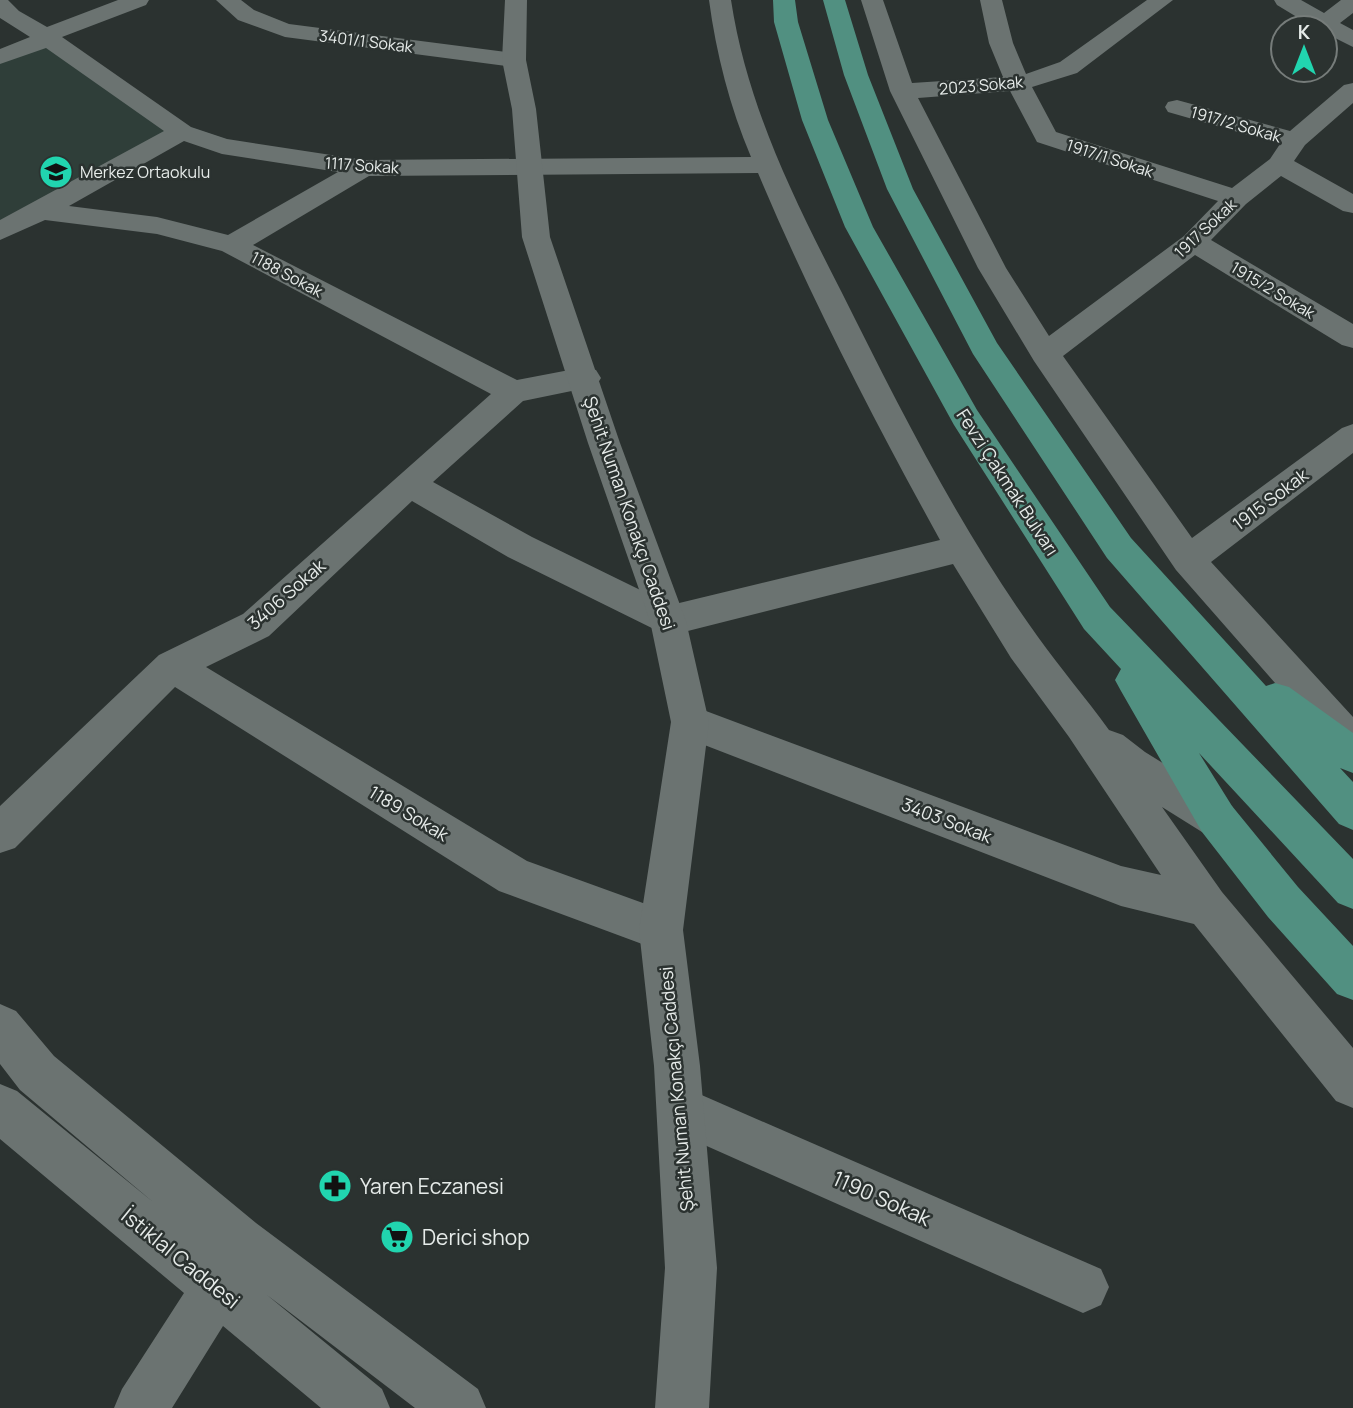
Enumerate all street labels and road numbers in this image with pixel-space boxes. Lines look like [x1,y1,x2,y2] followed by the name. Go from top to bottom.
[318,24,415,58] street label: 3401/1 Sokak
[938,70,1025,100] street label: 2023 Sokak
[1188,101,1285,148] street label: 1917/2 Sokak
[1064,134,1157,183] street label: 1917/1 Sokak
[324,151,401,179] street label: 1117 Sokak
[1169,193,1242,263] street label: 1917 Sokak
[247,246,328,303] street label: 1188 Sokak
[1227,256,1320,324] street label: 1915/2 Sokak
[579,393,681,633] street label: Şehit Numan Konakçı Caddesi
[952,404,1064,560] street label: Fevzi Çakmak Bulvarı
[1227,462,1314,535] street label: 1915 Sokak
[242,553,331,635] street label: 3406 Sokak
[365,780,454,847] street label: 1189 Sokak
[898,792,997,849] street label: 3403 Sokak
[653,966,699,1212] street label: Şehit Numan Konakçı Caddesi
[829,1164,936,1232] street label: 1190 Sokak
[116,1201,246,1315] street label: İstiklal Caddesi

